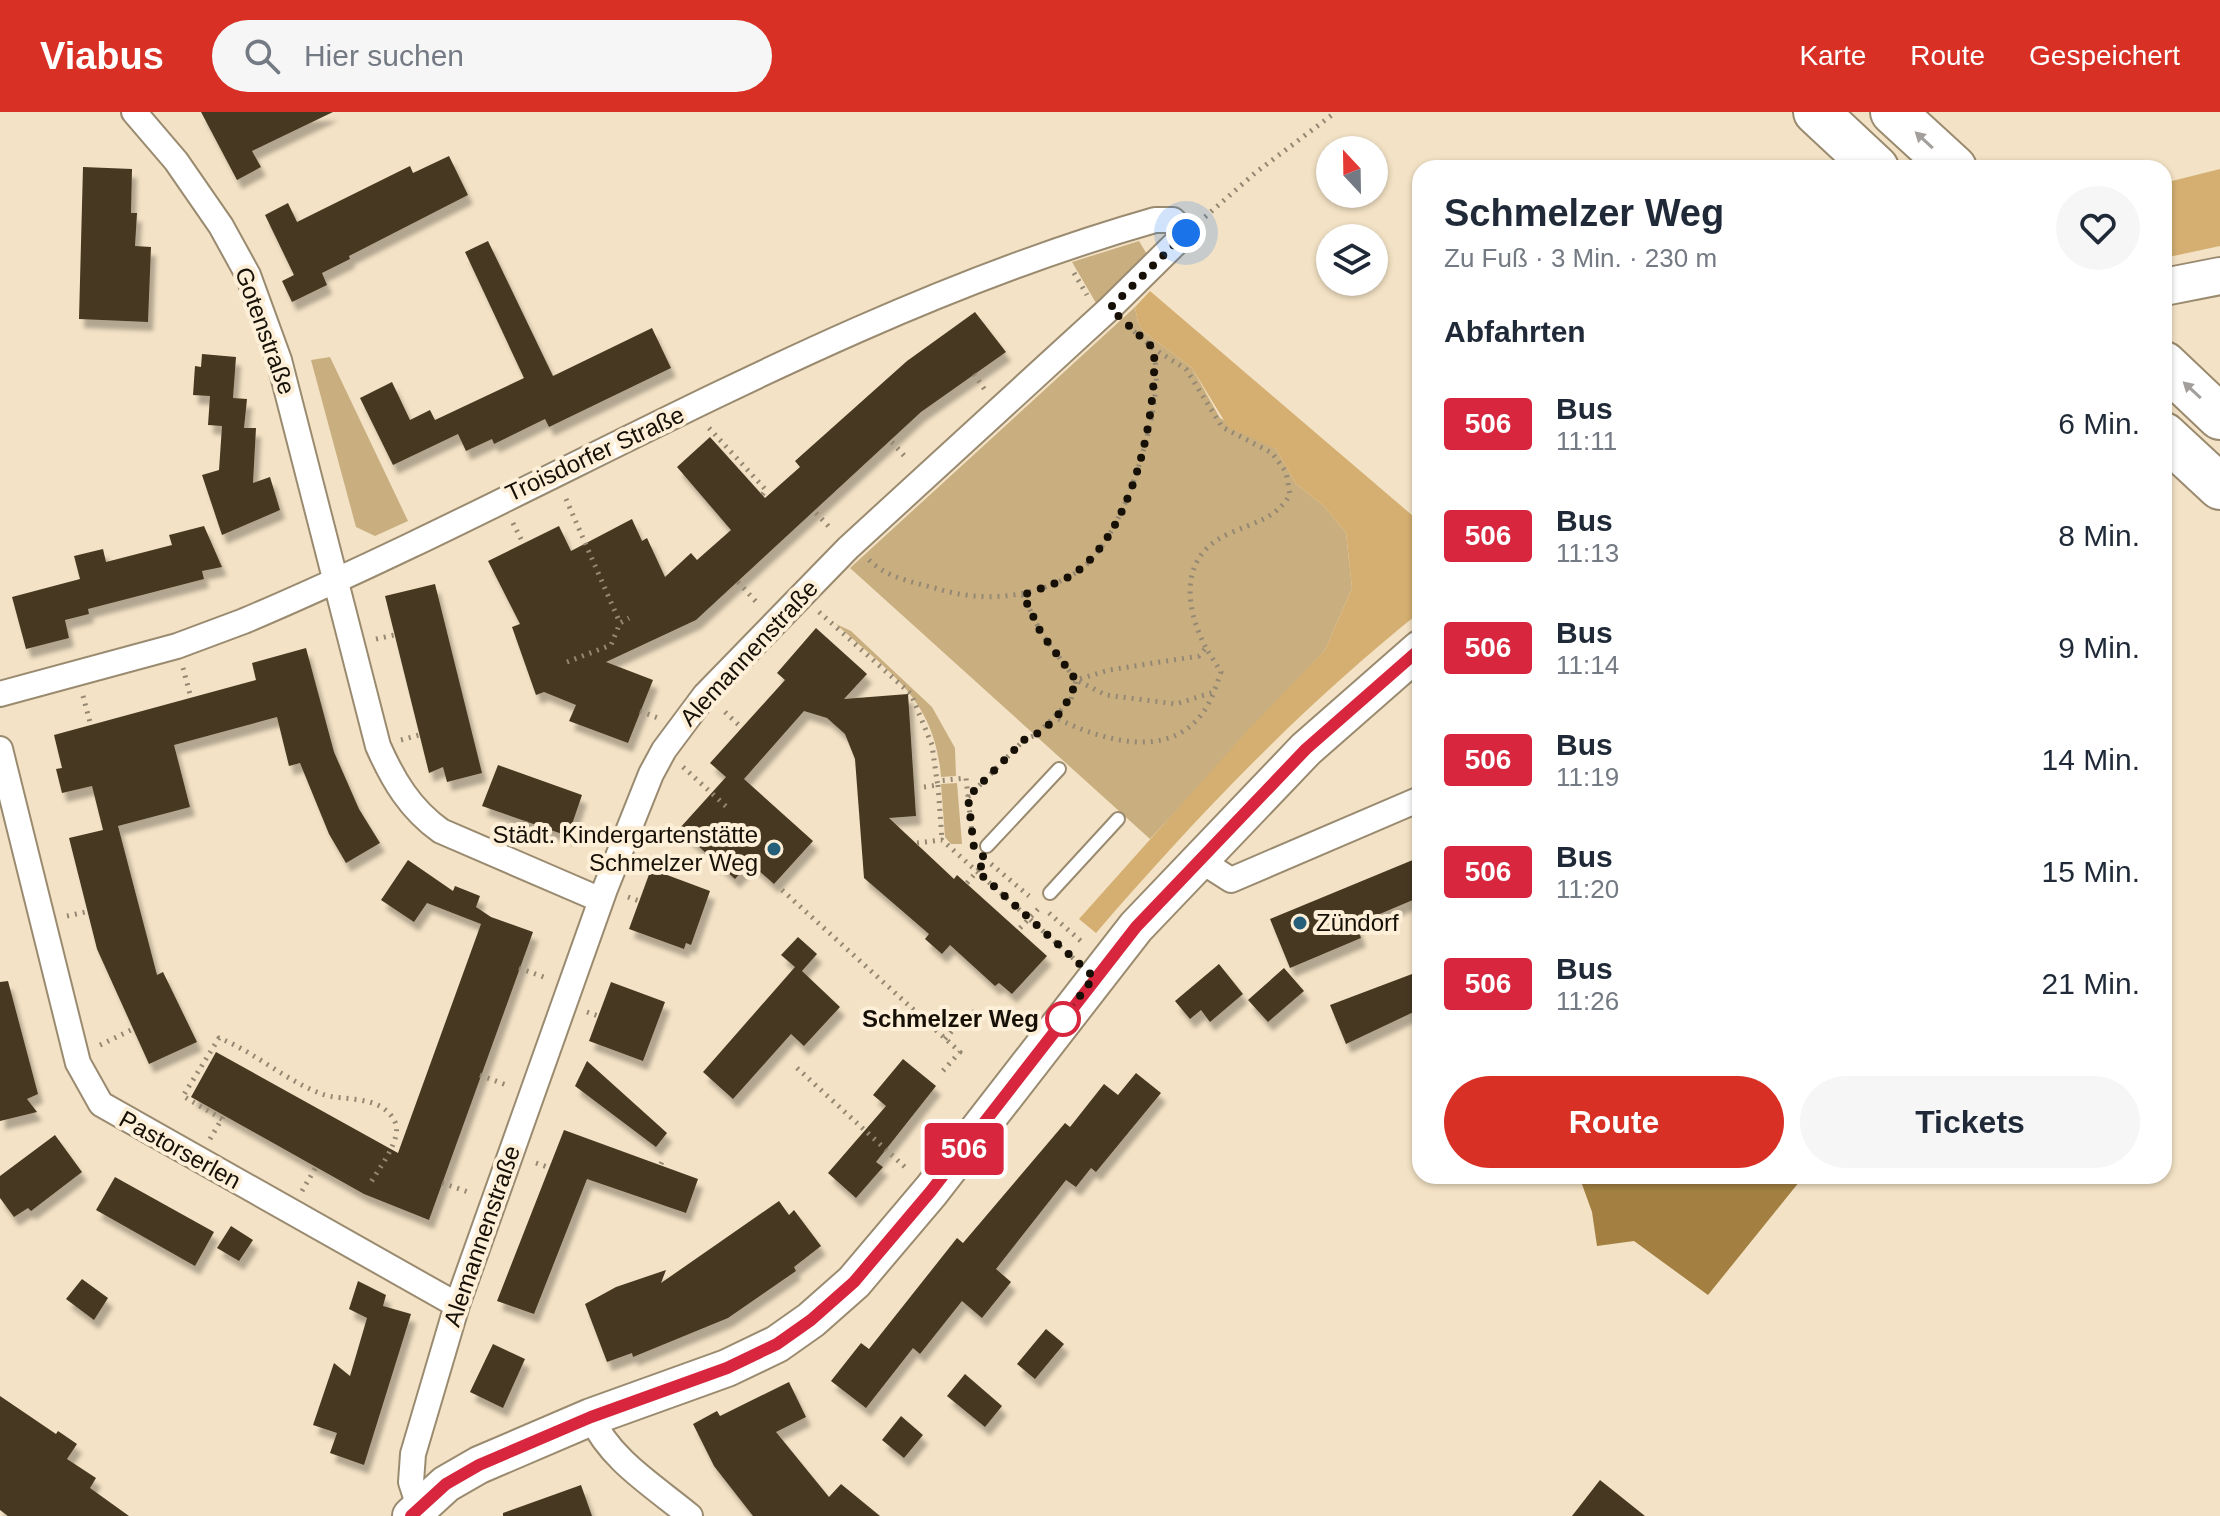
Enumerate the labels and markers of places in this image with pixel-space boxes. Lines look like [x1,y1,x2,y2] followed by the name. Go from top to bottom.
[493,821,758,876] place label: Städt. Kindergartenstätte Schmelzer Weg
[765,840,783,858] marker: Städt. Kindergartenstätte Schmelzer Weg
[1316,909,1399,936] place label: Zündorf
[1291,914,1309,932] marker: Zündorf
[1046,1002,1080,1036] marker: Schmelzer Weg
[862,1005,1039,1032] place label: Schmelzer Weg

